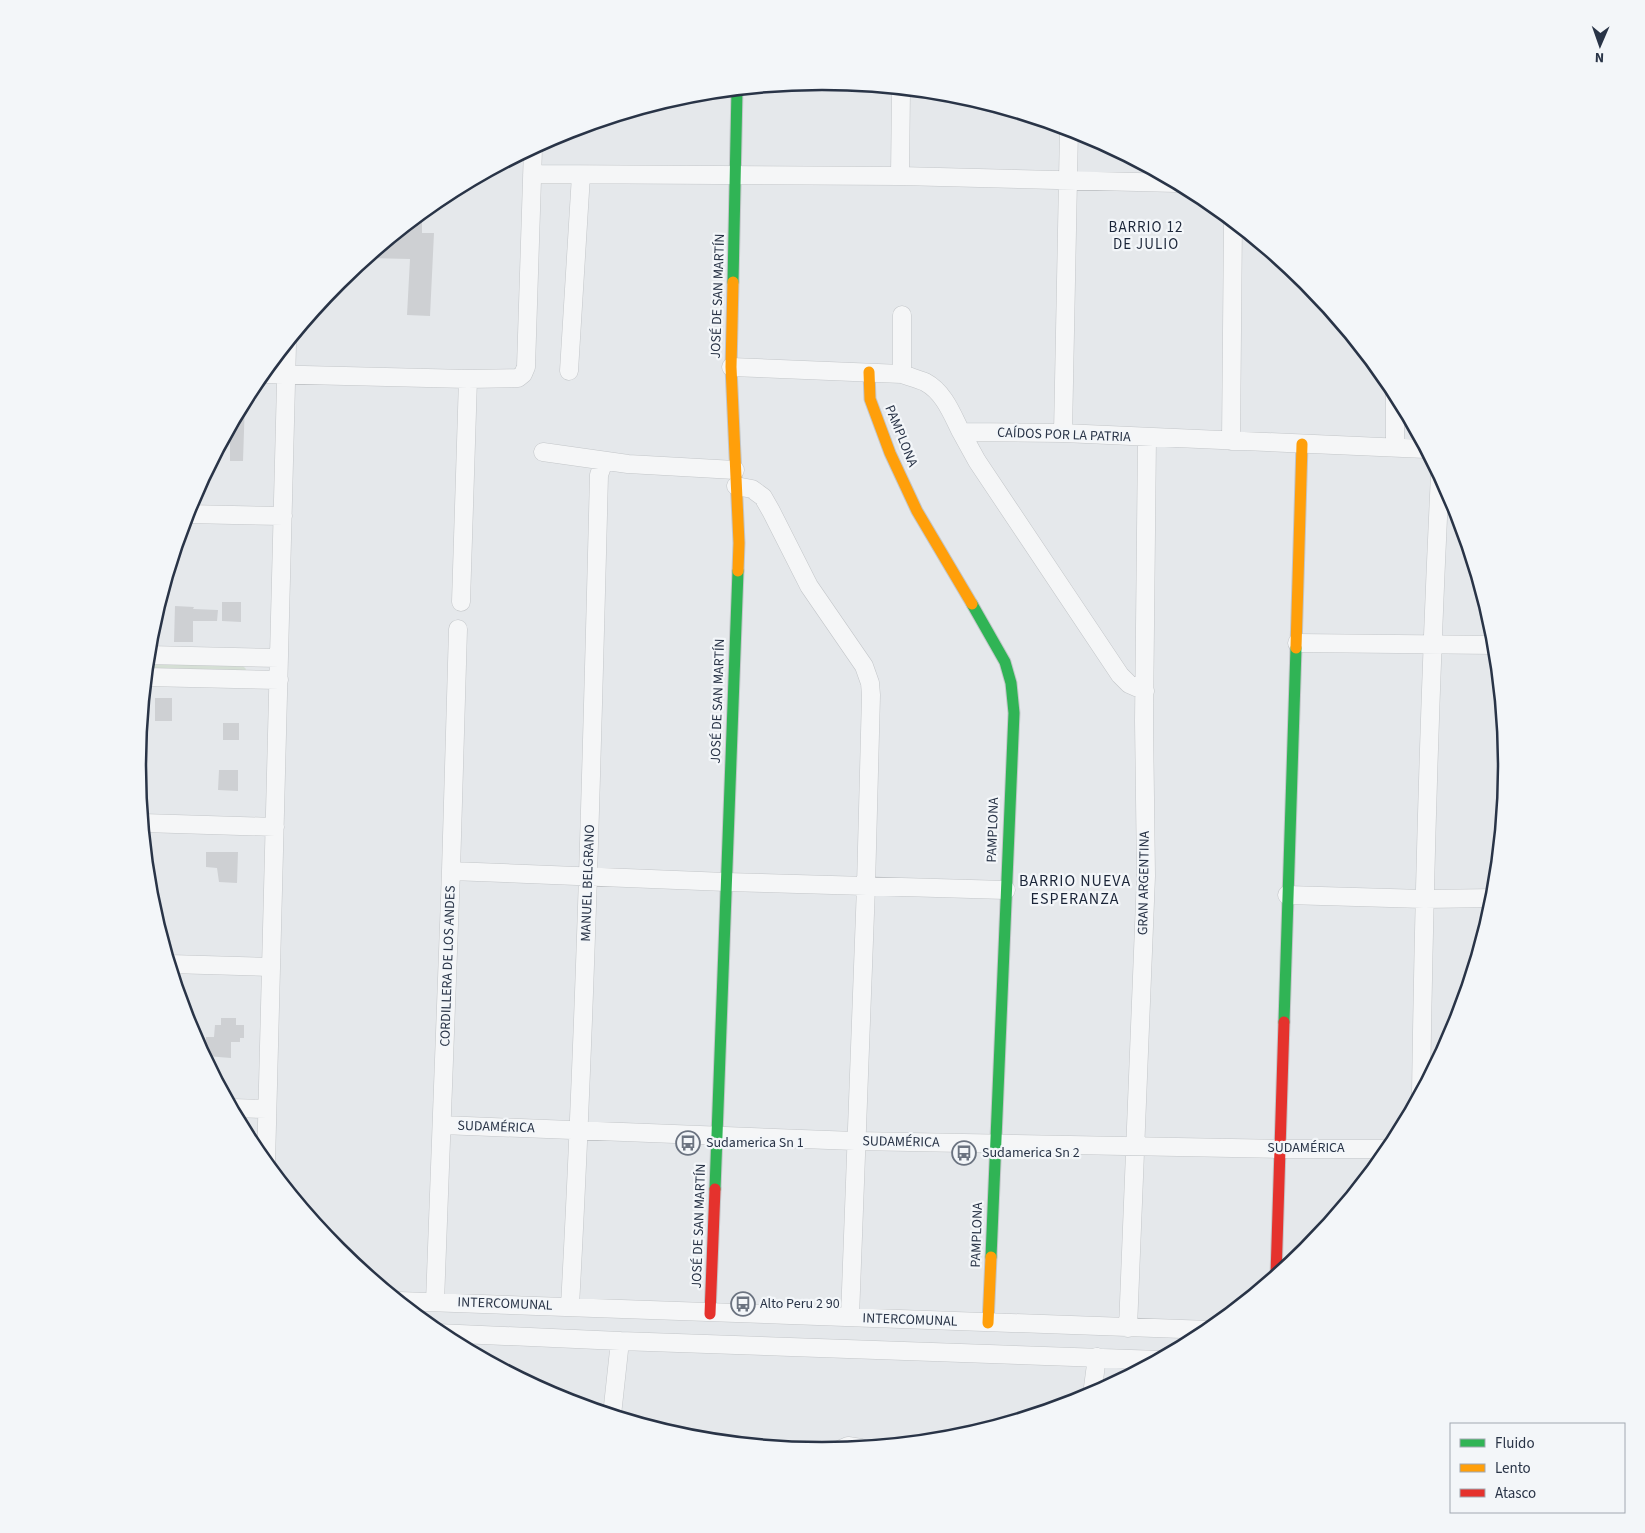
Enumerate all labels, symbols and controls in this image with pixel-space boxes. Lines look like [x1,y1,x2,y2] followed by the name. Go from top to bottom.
[1575,20,1625,70] north arrow
[1595,47,1605,67] text: N
[1109,217,1183,255] district label: BARRIO 12 DE JULIO
[706,233,730,359] street label: JOSÉ DE SAN MARTÍN
[879,402,923,470] street label: PAMPLONA
[997,423,1131,447] street label: CAÍDOS POR LA PATRIA
[706,638,730,764] street label: JOSÉ DE SAN MARTÍN
[982,797,1004,863] street label: PAMPLONA
[576,824,600,942] street label: MANUEL BELGRANO
[1133,830,1155,935] street label: GRAN ARGENTINA
[1019,870,1131,910] district label: BARRIO NUEVA ESPERANZA
[435,885,461,1047] street label: CORDILLERA DE LOS ANDES
[457,1116,535,1138] street label: SUDAMÉRICA
[675,1130,701,1156] bus stop icon: Sudamerica Sn 1
[862,1131,940,1153] street label: SUDAMÉRICA
[706,1133,804,1153] place label: Sudamerica Sn 1
[1267,1138,1345,1158] street label: SUDAMÉRICA
[951,1140,977,1166] bus stop icon: Sudamerica Sn 2
[982,1143,1080,1163] place label: Sudamerica Sn 2
[687,1163,711,1289] street label: JOSÉ DE SAN MARTÍN
[966,1202,988,1268] street label: PAMPLONA
[730,1291,756,1317] bus stop icon: Alto Peru 2 90
[457,1292,553,1316] street label: INTERCOMUNAL
[760,1294,840,1314] place label: Alto Peru 2 90
[862,1308,958,1332] street label: INTERCOMUNAL
[1450,1423,1625,1513] legend
[1495,1433,1535,1454] text: Fluido
[1495,1458,1531,1479] text: Lento
[1495,1483,1536,1504] text: Atasco

